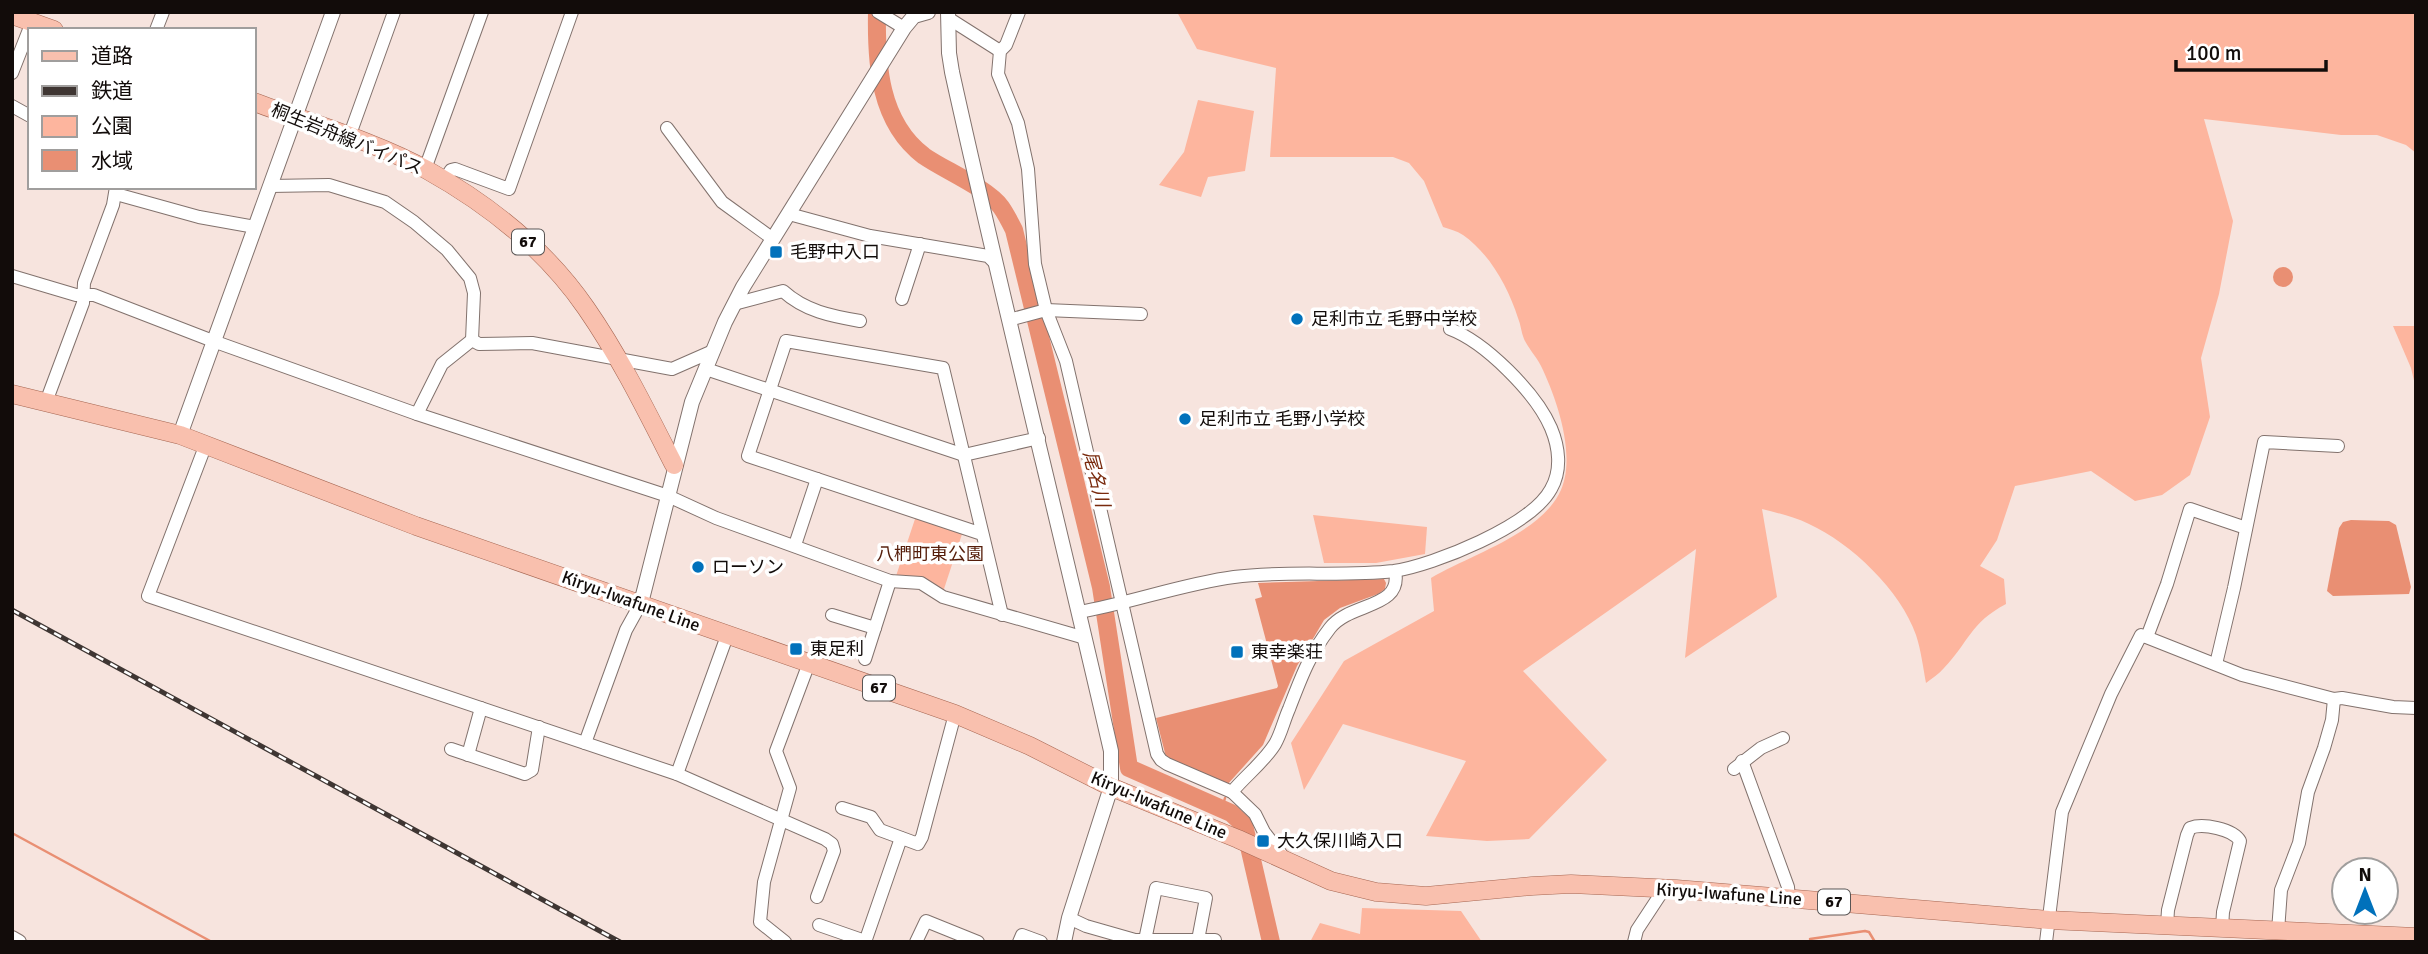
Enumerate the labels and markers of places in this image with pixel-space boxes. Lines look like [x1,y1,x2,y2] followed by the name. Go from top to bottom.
[790,241,880,263] place label: 毛野中入口
[768,244,784,260] marker: 毛野中入口
[1311,308,1477,330] place label: 足利市立 毛野中学校
[1289,311,1305,327] marker: 足利市立 毛野中学校
[1199,408,1365,430] place label: 足利市立 毛野小学校
[1177,411,1193,427] marker: 足利市立 毛野小学校
[712,556,784,578] place label: ローソン
[690,559,706,575] marker: ローソン
[810,638,864,660] place label: 東足利
[788,641,804,657] marker: 東足利
[1251,641,1323,663] place label: 東幸楽荘
[1229,644,1245,660] marker: 東幸楽荘
[1277,830,1403,852] place label: 大久保川崎入口
[1255,833,1271,849] marker: 大久保川崎入口

